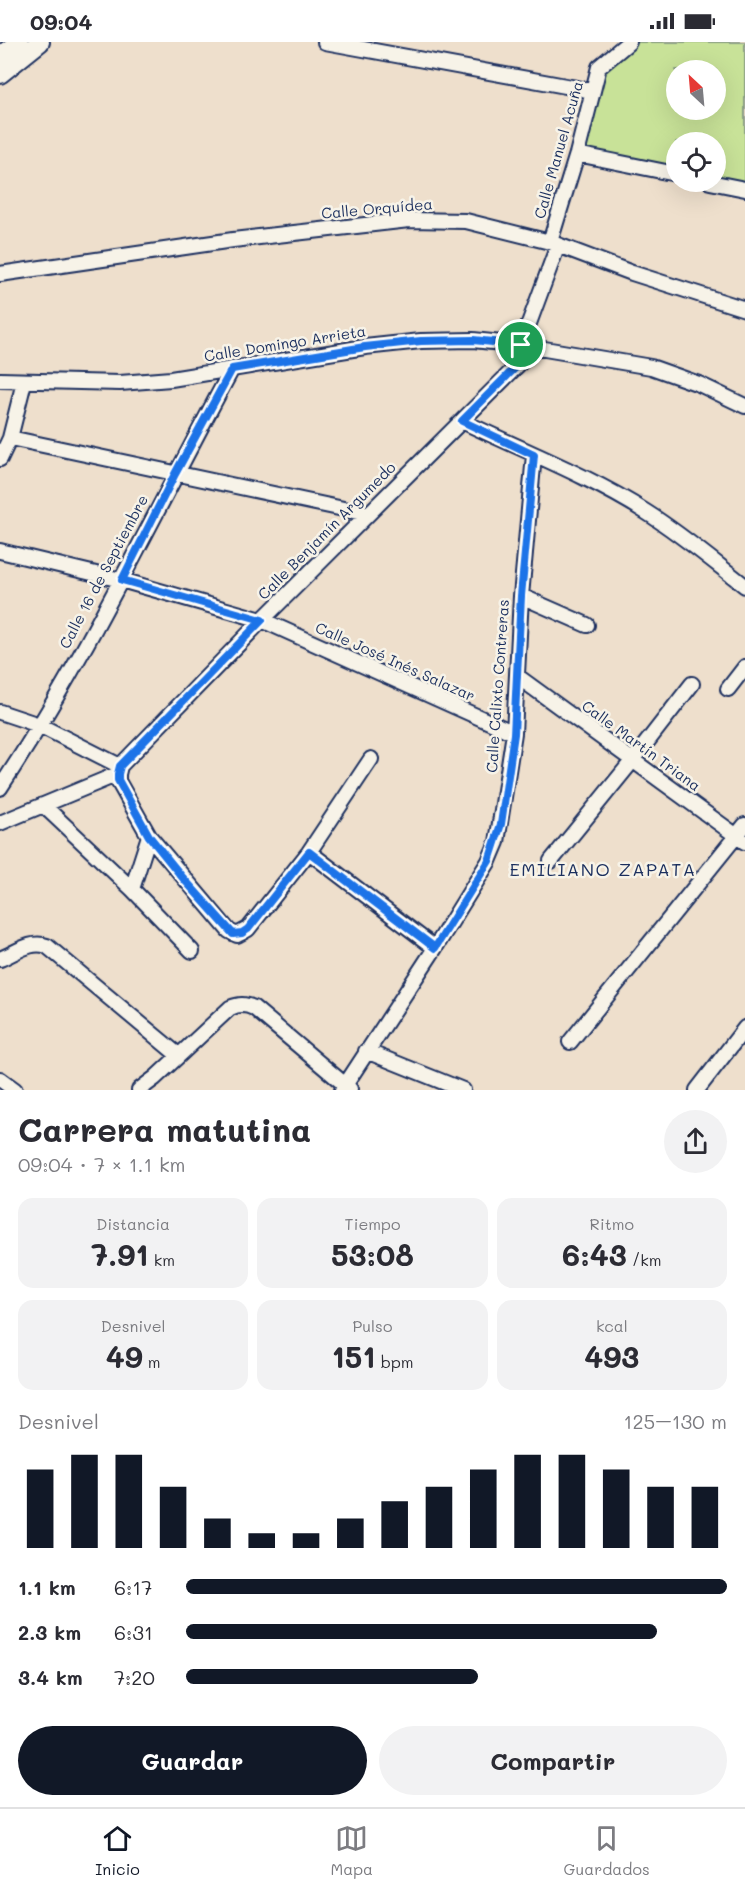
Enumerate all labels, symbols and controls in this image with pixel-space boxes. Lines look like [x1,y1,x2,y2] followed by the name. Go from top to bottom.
[30,7,92,36] text: 09:04
[666,60,726,120] north arrow
[666,60,726,192] map controls
[529,79,587,221] street label: Calle Manuel Acuña
[666,132,726,192] button: locate
[320,193,433,223] street label: Calle Orquídea
[495,319,546,370] pin
[203,320,367,366] street label: Calle Domingo Arrieta
[504,328,537,361] icon: arrive
[253,457,400,604] street label: Calle Benjamín Argumedo
[54,491,152,652] street label: Calle 16 de Septiembre
[481,599,513,773] street label: Calle Calixto Contreras
[312,617,478,705] street label: Calle José Inés Salazar
[578,695,705,795] street label: Calle Martín Triana
[509,857,697,881] district label: EMILIANO ZAPATA
[18,1107,311,1150] text: Carrera matutina
[664,1110,727,1173] button: share
[18,1151,185,1177] text: 09:04 · 7 × 1.1 km
[96,1213,170,1234] text: Distancia
[345,1213,400,1234] text: Tiempo
[590,1213,634,1234] text: Ritmo
[91,1234,149,1274] text: 7.91
[331,1234,414,1274] text: 53:08
[562,1234,627,1274] text: 6:43
[149,1249,175,1270] text: km
[627,1249,662,1270] text: /km
[101,1315,166,1336] text: Desnivel
[353,1315,392,1336] text: Pulso
[596,1315,628,1336] text: kcal
[106,1336,143,1376] text: 49
[331,1336,376,1376] text: 151
[584,1336,639,1376] text: 493
[143,1351,161,1372] text: m
[376,1351,414,1372] text: bpm
[18,1408,99,1434] text: Desnivel
[624,1408,727,1434] text: 125–130 m
[18,1574,76,1600] text: 1.1 km
[114,1574,152,1600] text: 6:17
[18,1619,81,1645] text: 2.3 km
[114,1619,153,1645] text: 6:31
[18,1664,83,1690] text: 3.4 km
[114,1664,155,1690] text: 7:20
[18,1726,367,1795] button: Guardar
[379,1726,727,1795] button: Compartir
[95,1822,140,1879] tab: Inicio
[330,1822,373,1879] tab: Mapa
[564,1822,650,1879] tab: Guardados

